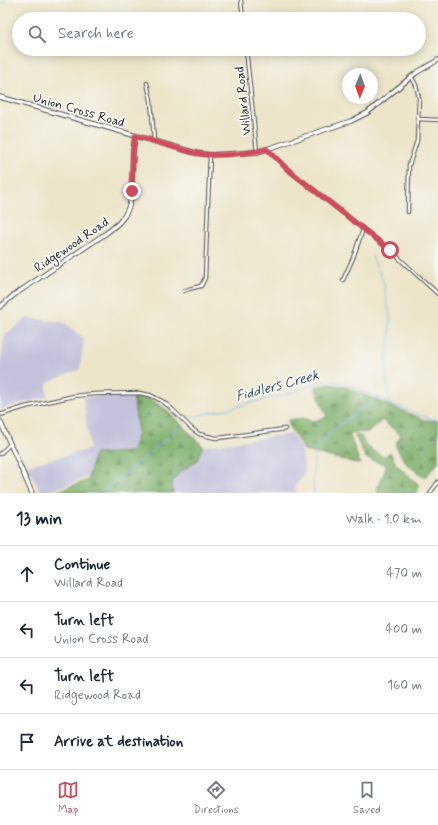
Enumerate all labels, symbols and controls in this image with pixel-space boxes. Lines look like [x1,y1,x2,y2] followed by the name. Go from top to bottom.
[12,12,426,56] search box
[26,23,48,45] icon: search
[58,24,134,44] text: Search here
[231,66,256,136] street label: Willard Road
[342,68,378,104] north arrow
[31,89,126,132] street label: Union Cross Road
[123,182,141,200] route end
[31,214,113,277] street label: Ridgewood Road
[381,241,399,259] route start
[234,366,321,406] water label: Fiddlers Creek
[16,508,62,530] text: 13 min
[346,511,422,528] text: Walk · 1.0 km
[54,555,110,575] text: Continue
[16,563,38,585] icon: ahead
[386,565,422,582] text: 470 m
[54,575,123,592] text: Willard Road
[54,611,114,631] text: Turn left
[16,619,38,641] icon: left
[385,621,422,638] text: 400 m
[54,631,148,648] text: Union Cross Road
[54,667,114,687] text: Turn left
[16,675,38,697] icon: left
[387,677,422,694] text: 160 m
[54,687,141,704] text: Ridgewood Road
[16,731,38,753] icon: arrive
[54,732,183,752] text: Arrive at destination
[57,779,79,817] tab: Map
[193,779,239,817] tab: Directions
[353,779,381,817] tab: Saved

